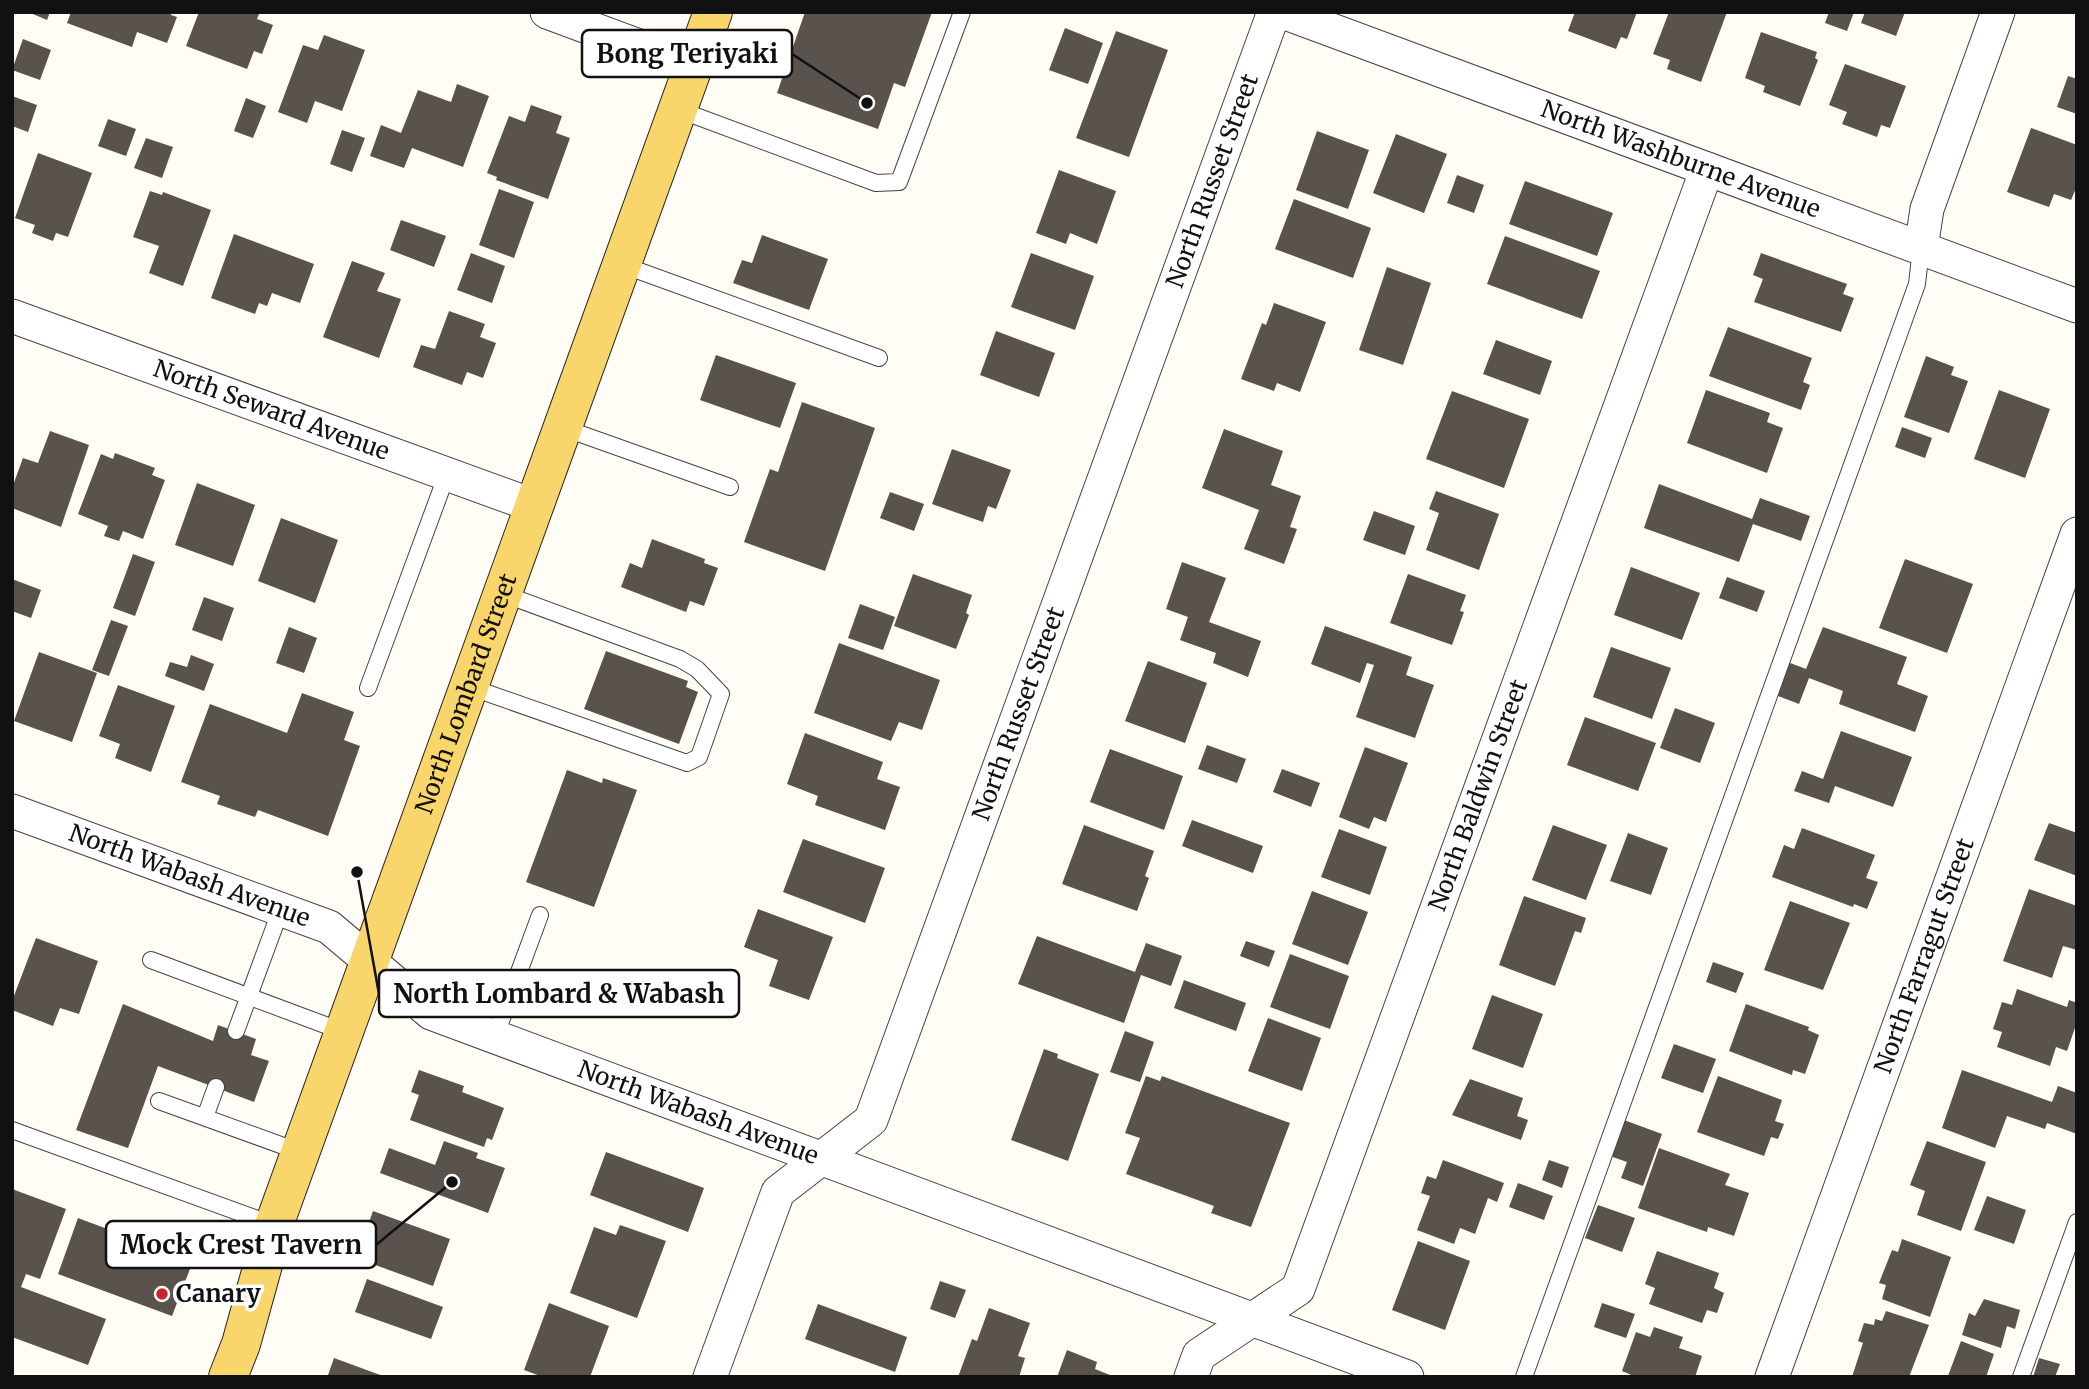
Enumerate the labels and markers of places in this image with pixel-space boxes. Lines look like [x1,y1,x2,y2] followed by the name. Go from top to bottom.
[582,30,792,77] callout: Bong Teriyaki
[379,970,739,1017] callout: North Lombard & Wabash
[106,1221,376,1268] callout: Mock Crest Tavern
[176,1278,262,1309] place label: Canary
[154,1286,170,1302] marker: Canary

